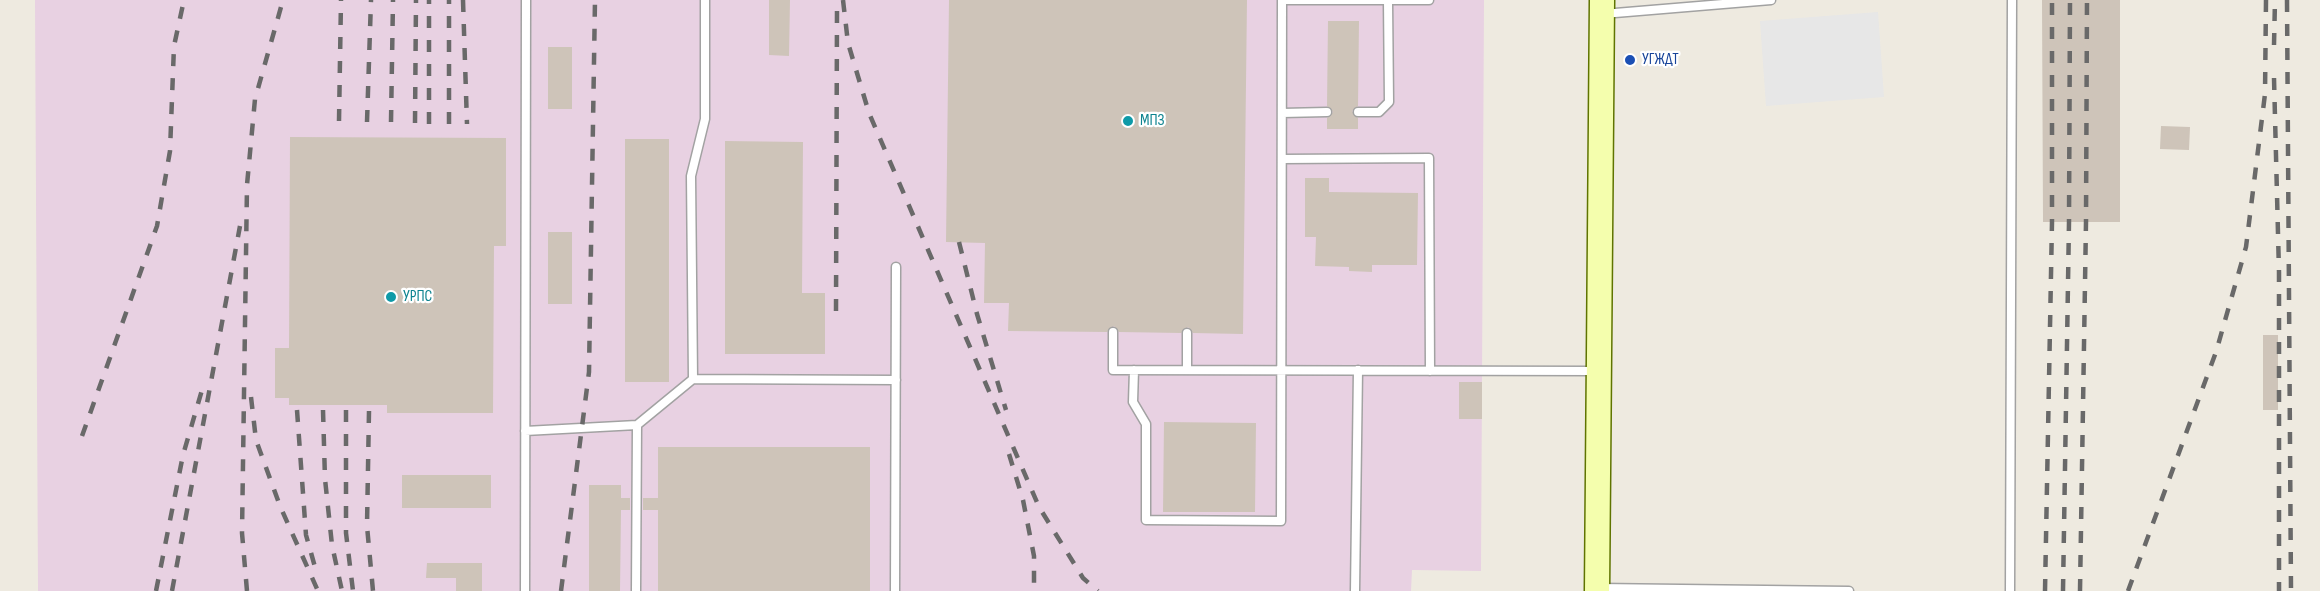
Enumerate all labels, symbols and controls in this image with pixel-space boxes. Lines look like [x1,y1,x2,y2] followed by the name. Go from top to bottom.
[1642,50,1679,70] place label: УГЖДТ
[1623,53,1637,67] marker: УГЖДТ
[1140,111,1165,131] place label: МПЗ
[1121,114,1135,128] marker: МПЗ
[403,287,432,307] place label: УРПС
[384,290,398,304] marker: УРПС

